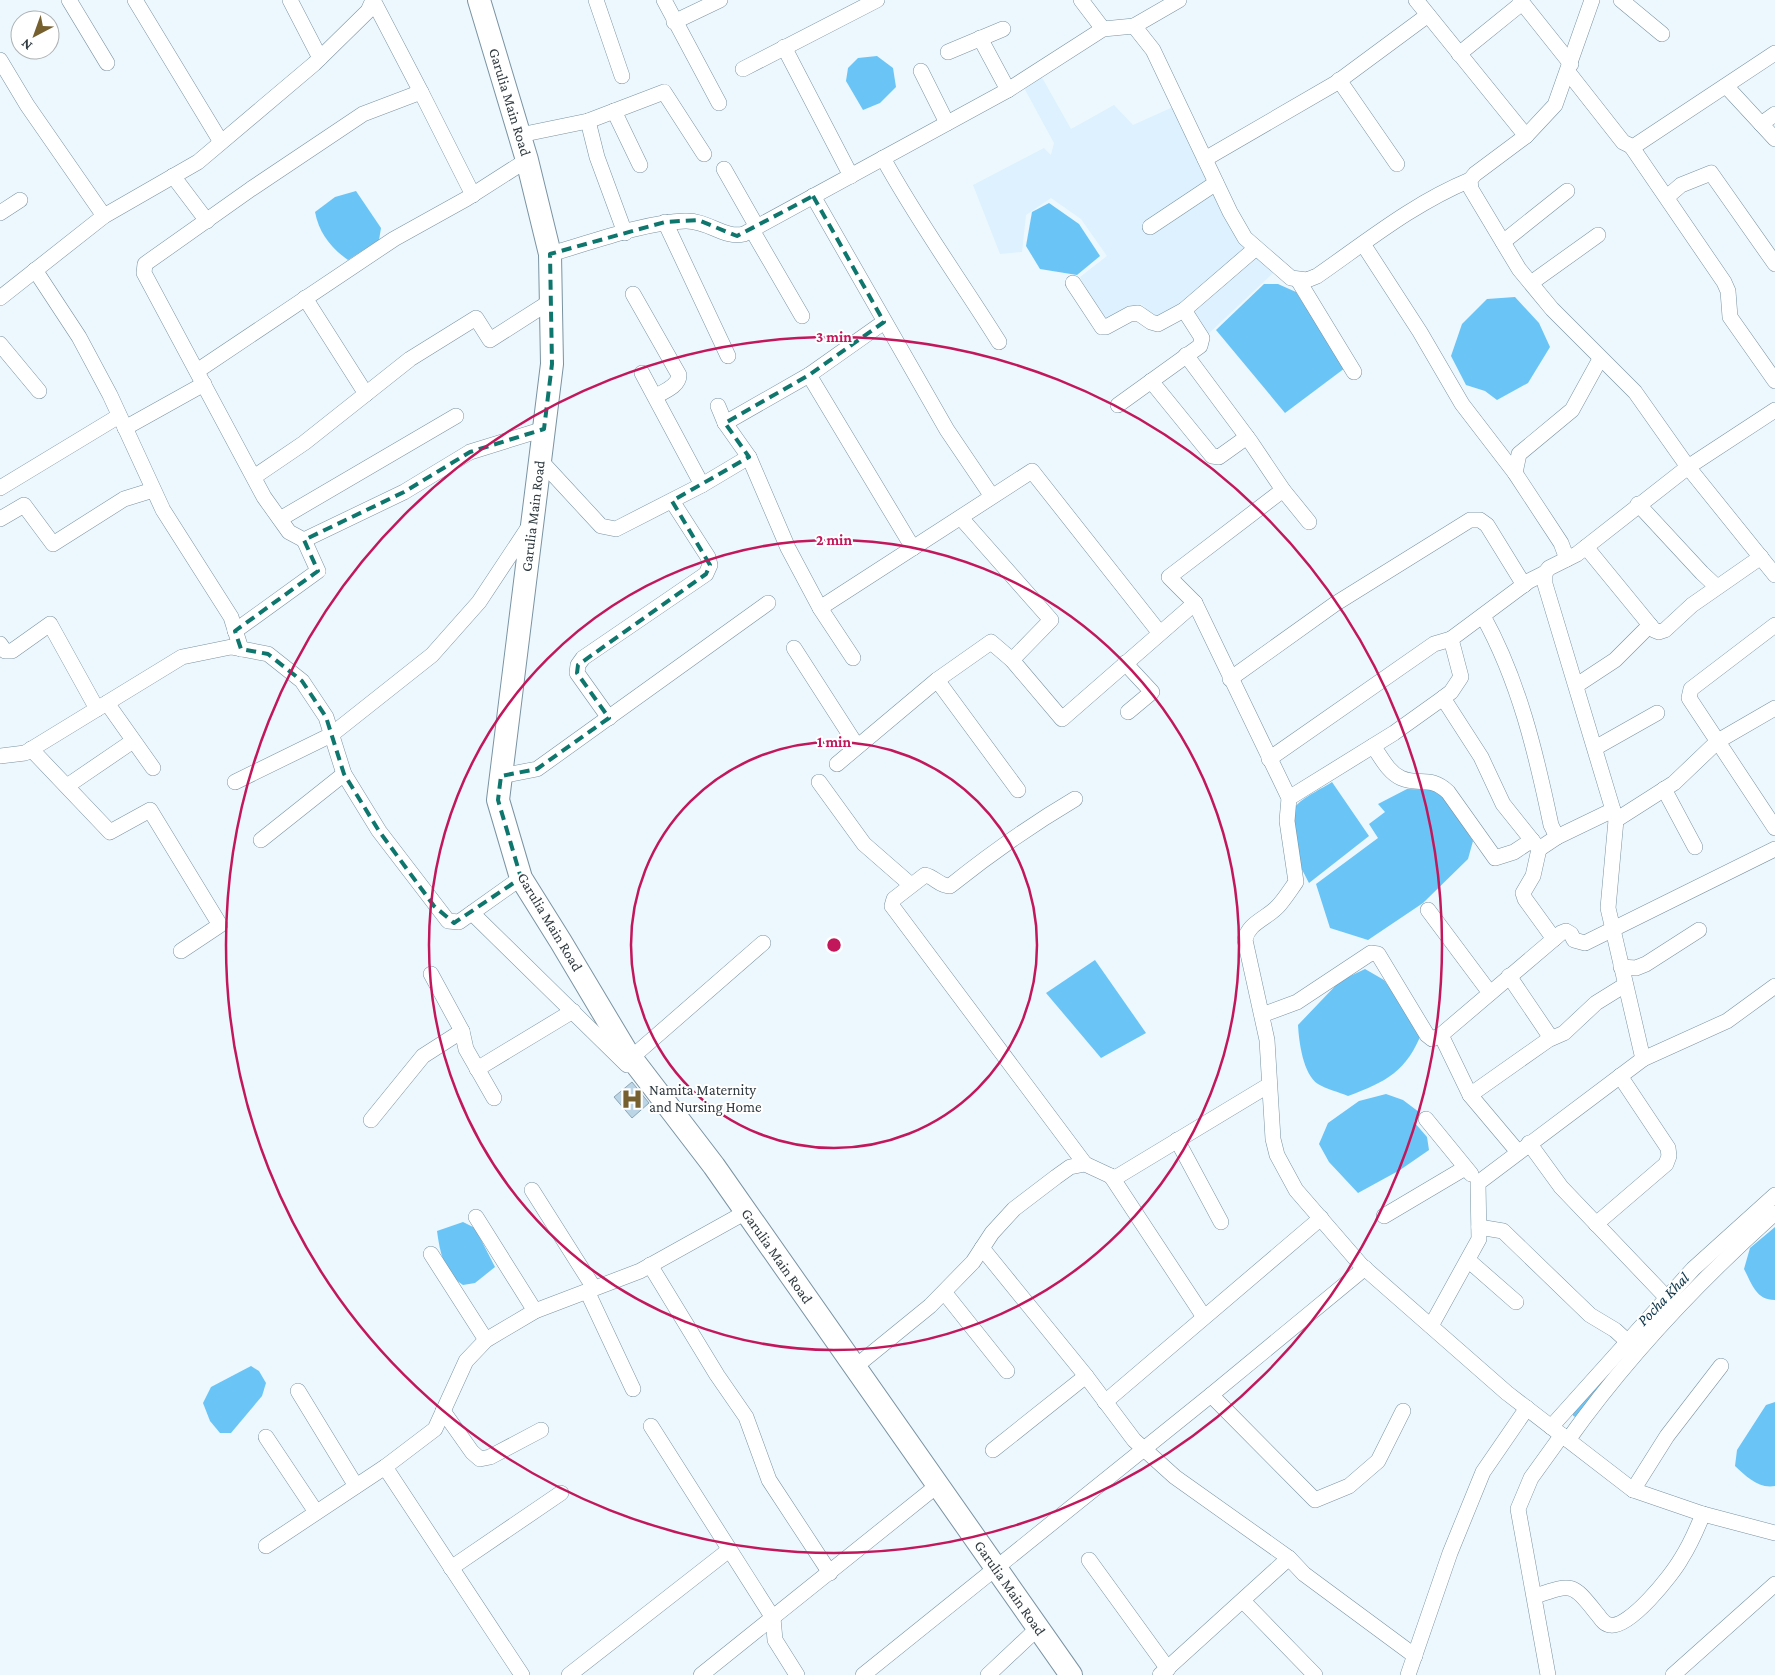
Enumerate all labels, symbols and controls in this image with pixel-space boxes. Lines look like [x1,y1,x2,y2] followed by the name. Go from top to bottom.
[10,10,60,60] north arrow
[17,35,35,54] text: N
[486,46,534,158] street label: Garulia Main Road
[816,329,852,345] text: 3 min
[518,459,548,573] street label: Garulia Main Road
[816,532,852,548] text: 2 min
[817,734,851,750] text: 1 min
[514,870,586,974] street label: Garulia Main Road
[825,936,843,954] centre of rings
[649,1082,762,1116] place label: Namita Maternity and Nursing Home
[619,1086,645,1112] hospital icon: Namita Maternity and Nursing Home
[738,1206,816,1307] street label: Garulia Main Road
[1634,1268,1693,1329] water label: Pocha Khal
[971,1538,1049,1639] street label: Garulia Main Road

